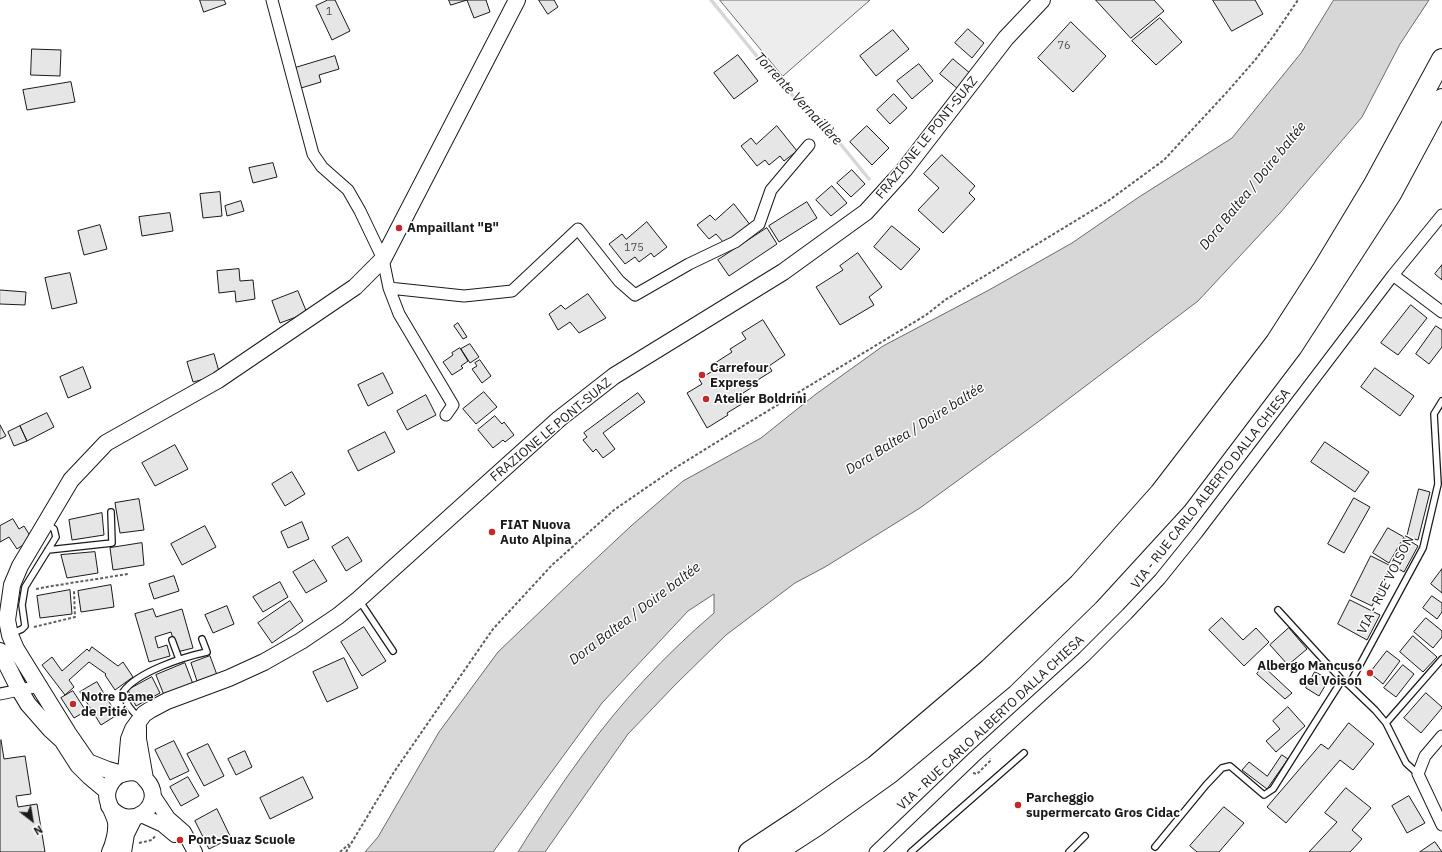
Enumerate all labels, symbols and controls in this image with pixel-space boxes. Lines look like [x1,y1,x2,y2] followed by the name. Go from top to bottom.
[326,5,332,19] house number: 1
[1057,39,1071,53] house number: 76
[751,49,845,149] water label: Torrente Vernaillère
[873,74,981,202] street label: FRAZIONE LE PONT-SUAZ
[1196,119,1310,253] water label: Dora Baltea / Doire baltée
[407,220,499,236] place label: Ampaillant "B"
[394,223,404,233] marker: Ampaillant "B"
[624,241,644,255] house number: 175
[710,360,769,391] place label: Carrefour Express
[697,370,707,380] marker: Carrefour Express
[487,375,615,485] street label: FRAZIONE LE PONT-SUAZ
[843,379,987,479] water label: Dora Baltea / Doire baltée
[1128,386,1294,592] street label: VIA - RUE CARLO ALBERTO DALLA CHIESA
[714,391,806,407] place label: Atelier Boldrini
[701,394,711,404] marker: Atelier Boldrini
[500,517,572,548] place label: FIAT Nuova Auto Alpina
[487,527,497,537] marker: FIAT Nuova Auto Alpina
[1354,533,1418,637] street label: VIA - RUE VOISON
[566,559,704,669] water label: Dora Baltea / Doire baltée
[894,632,1088,814] street label: VIA - RUE CARLO ALBERTO DALLA CHIESA
[1257,658,1362,689] place label: Albergo Mancuso del Voison
[1365,668,1375,678] marker: Albergo Mancuso del Voison
[81,689,154,720] place label: Notre Dame de Pitié
[68,699,78,709] marker: Notre Dame de Pitié
[1026,790,1180,821] place label: Parcheggio supermercato Gros Cidac
[12,800,52,840] north arrow
[1013,800,1023,810] marker: Parcheggio supermercato Gros Cidac
[31,822,45,838] text: N
[188,832,295,848] place label: Pont-Suaz Scuole
[175,835,185,845] marker: Pont-Suaz Scuole

